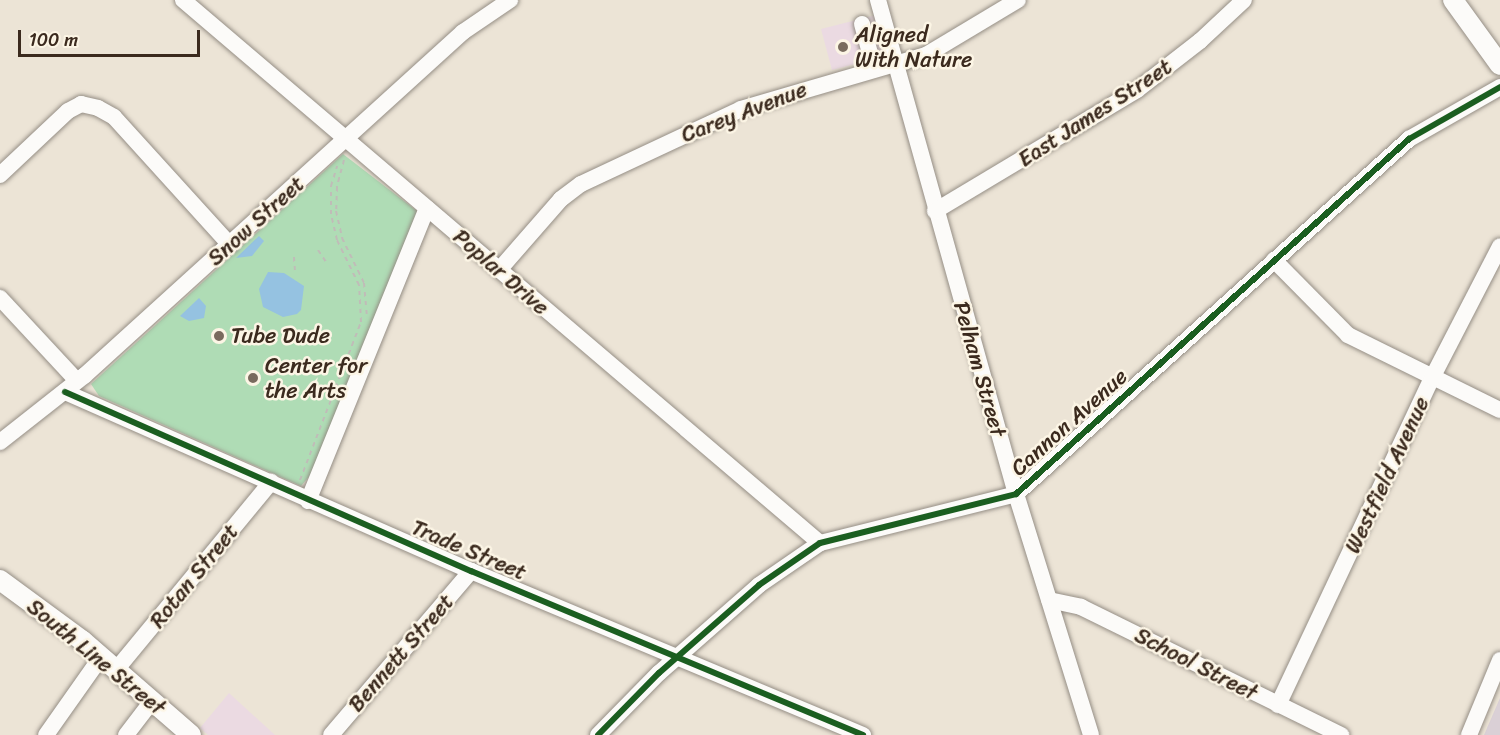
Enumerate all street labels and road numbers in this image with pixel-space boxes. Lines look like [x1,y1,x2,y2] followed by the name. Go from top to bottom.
[1013,53,1177,173] street label: East James Street
[677,76,811,148] street label: Carey Avenue
[202,170,310,272] street label: Snow Street
[448,223,554,321] street label: Poplar Drive
[948,298,1012,440] street label: Pelham Street
[1005,363,1133,481] street label: Cannon Avenue
[1339,393,1435,557] street label: Westfield Avenue
[407,514,531,586] street label: Trade Street
[144,518,244,634] street label: Rotan Street
[342,588,460,718] street label: Bennett Street
[21,592,171,722] street label: South Line Street
[1130,622,1262,706] street label: School Street

